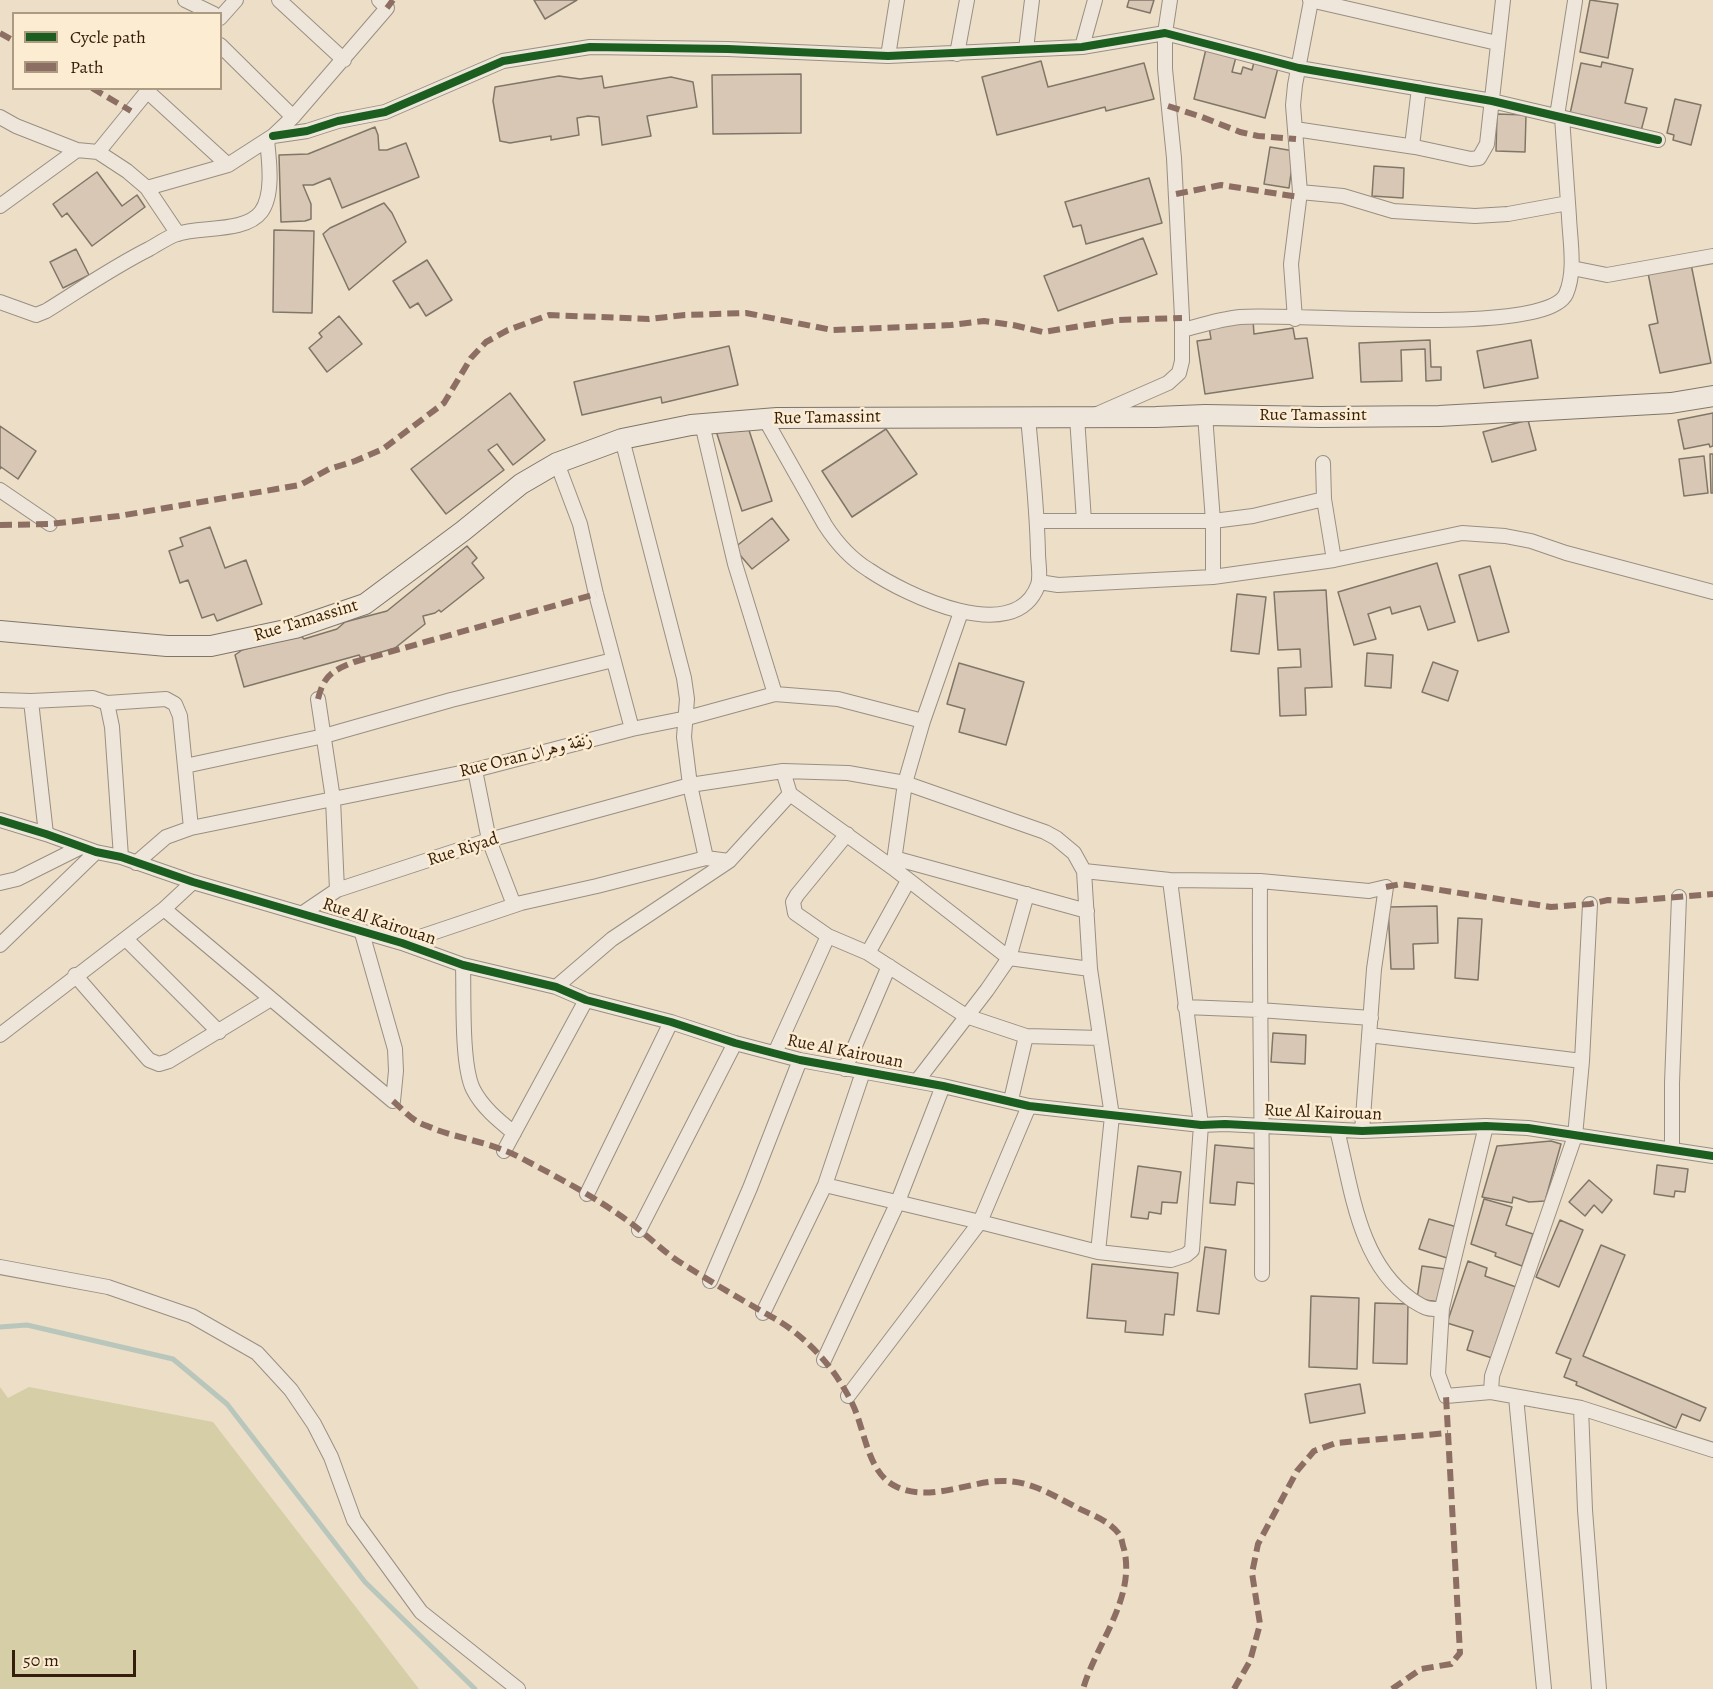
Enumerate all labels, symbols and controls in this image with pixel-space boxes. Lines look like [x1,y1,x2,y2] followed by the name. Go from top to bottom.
[12,12,222,90] legend
[70,25,146,49] text: Cycle path
[70,55,104,79] text: Path
[1259,405,1367,427] street label: Rue Tamassint
[773,406,881,430] street label: Rue Tamassint
[251,595,361,647] street label: Rue Tamassint
[457,729,595,783] street label: Rue Oran زنقة وهران
[425,828,501,872] street label: Rue Riyad
[319,893,439,951] street label: Rue Al Kairouan
[785,1030,905,1074] street label: Rue Al Kairouan
[1264,1100,1382,1126] street label: Rue Al Kairouan
[15,1638,140,1676] scale bar
[23,1648,59,1672] text: 50 m

